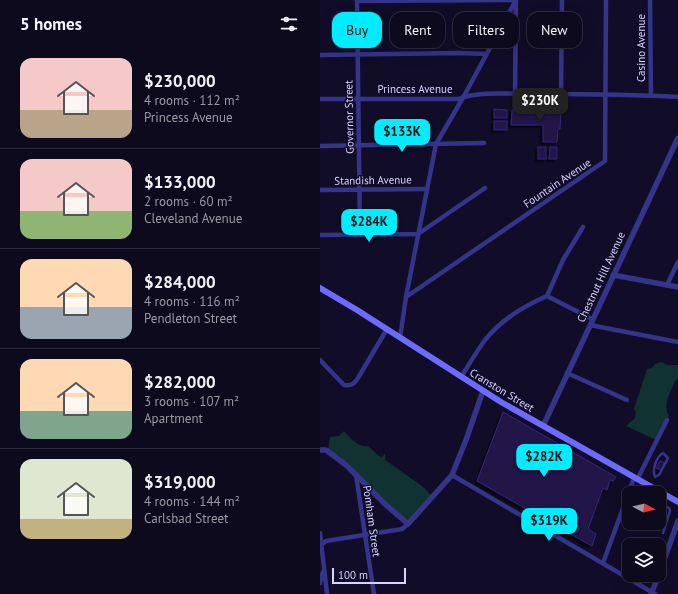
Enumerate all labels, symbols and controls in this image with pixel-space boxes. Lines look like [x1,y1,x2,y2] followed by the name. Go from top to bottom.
[332,12,382,48] chip: Buy
[390,12,445,48] chip: Rent
[453,12,519,48] chip: Filters
[527,12,582,48] chip: New
[20,13,82,35] text: 5 homes
[278,13,300,35] icon: filters
[634,14,648,82] street label: Casino Avenue
[144,70,216,92] text: $230,000
[52,74,100,122] icon: home
[341,80,357,154] street label: Governor Street
[378,82,453,96] street label: Princess Avenue
[512,88,568,122] pin: $230K
[144,92,240,109] text: 4 rooms · 112 m²
[521,92,559,109] text: $230K
[144,109,233,126] text: Princess Avenue
[374,119,430,153] pin: $133K
[383,123,421,140] text: $133K
[520,155,594,211] street label: Fountain Avenue
[144,171,216,193] text: $133,000
[334,172,412,188] street label: Standish Avenue
[52,175,100,223] icon: home
[144,193,233,210] text: 2 rooms · 60 m²
[341,209,397,243] pin: $284K
[144,210,242,227] text: Cleveland Avenue
[350,213,388,230] text: $284K
[574,229,628,325] street label: Chestnut Hill Avenue
[144,271,216,293] text: $284,000
[52,275,100,323] icon: home
[144,293,240,310] text: 4 rooms · 116 m²
[144,310,237,327] text: Pendleton Street
[467,365,537,415] street label: Cranston Street
[144,371,216,393] text: $282,000
[52,375,100,423] icon: home
[144,393,239,410] text: 3 rooms · 107 m²
[144,410,203,427] text: Apartment
[516,444,572,478] pin: $282K
[525,448,563,465] text: $282K
[144,471,216,493] text: $319,000
[52,475,100,523] icon: home
[360,484,384,558] street label: Pomham Street
[622,486,666,530] north arrow
[622,486,666,582] map controls
[144,493,240,510] text: 4 rooms · 144 m²
[521,508,577,542] pin: $319K
[144,510,228,527] text: Carlsbad Street
[530,512,568,529] text: $319K
[622,538,666,582] button: layers
[332,566,406,585] scale bar
[338,568,368,582] text: 100 m

